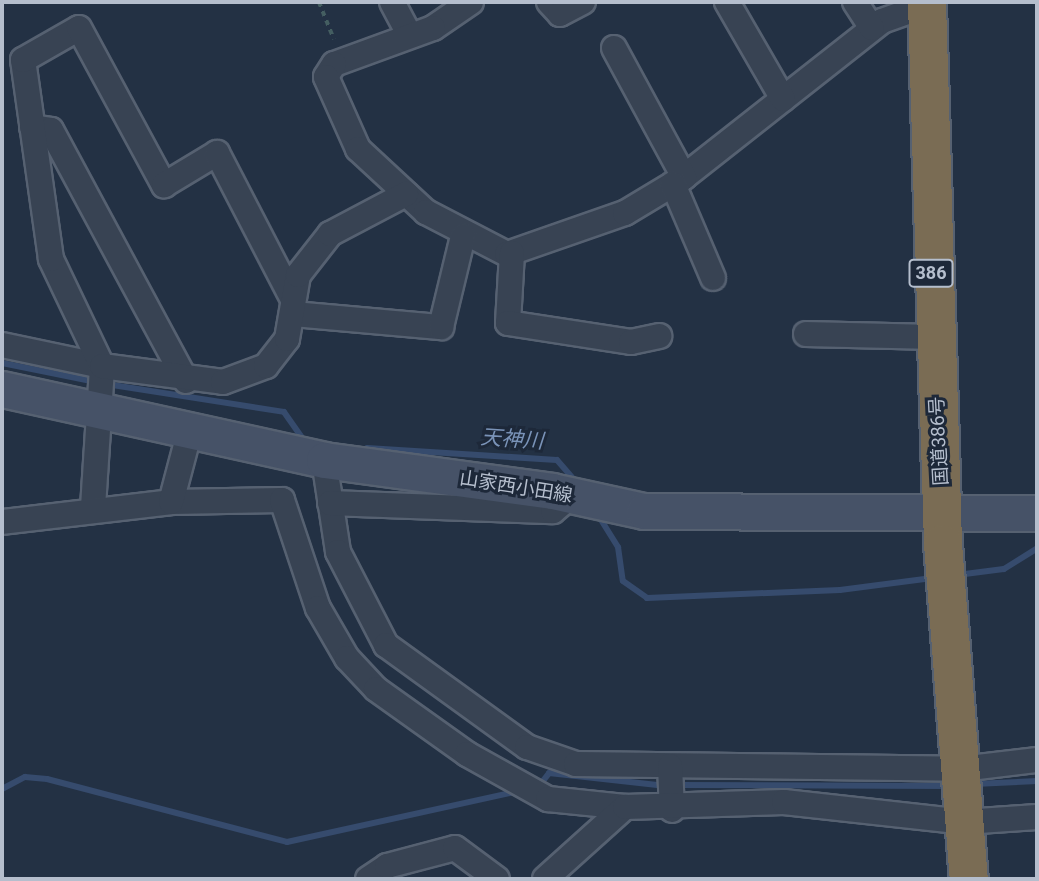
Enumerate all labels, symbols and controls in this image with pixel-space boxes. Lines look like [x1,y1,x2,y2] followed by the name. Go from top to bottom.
[908,258,954,288] road number: 386
[925,396,953,486] street label: 国道386号
[480,424,544,454] water label: 天神川
[458,467,574,507] street label: 山家西小田線

